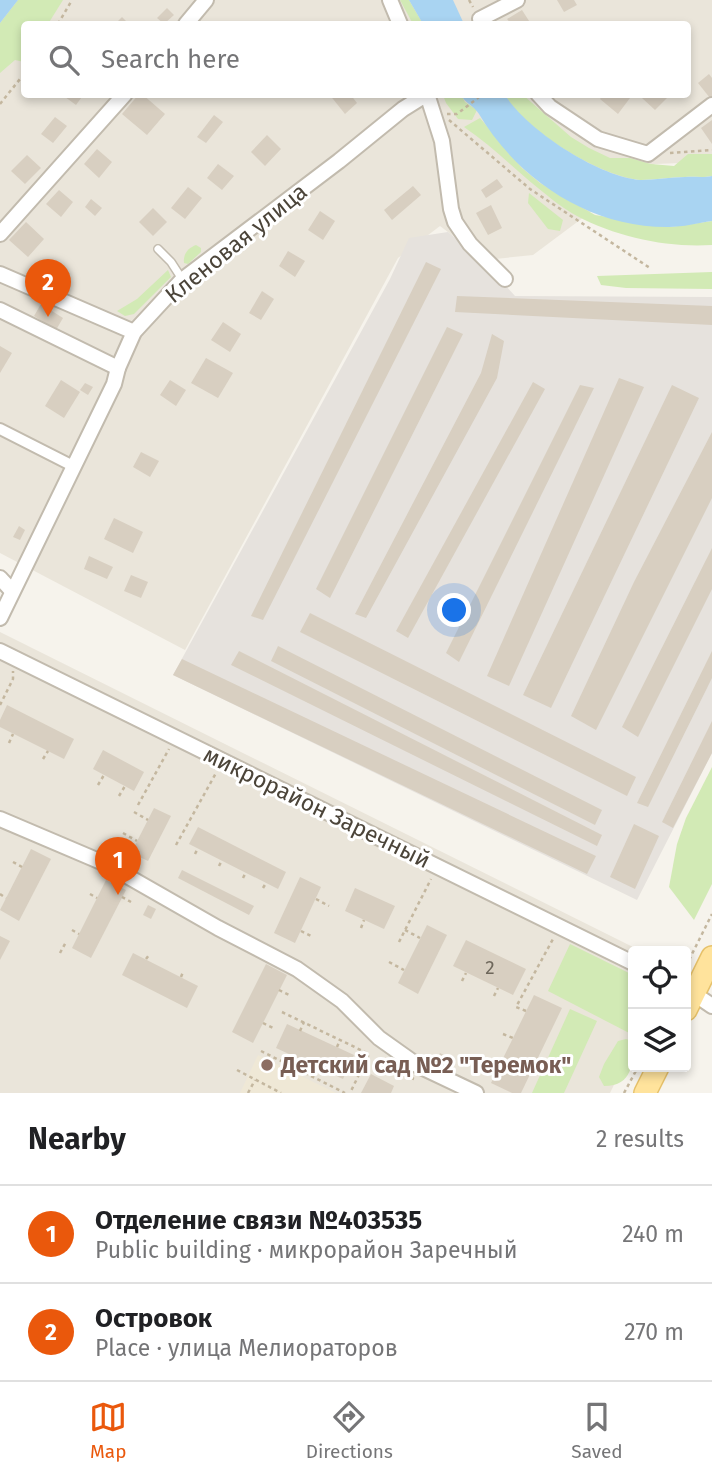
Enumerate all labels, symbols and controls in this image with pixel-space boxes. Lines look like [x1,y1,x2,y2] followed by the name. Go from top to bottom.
[21,21,691,98] search box
[45,41,83,79] icon: search
[101,44,240,75] text: Search here
[159,177,313,309] street label: Кленовая улица
[25,259,71,317] pin: 2
[437,593,471,627] your location
[199,740,435,874] street label: микрорайон Заречный
[95,837,141,895] pin: 1
[628,946,691,1072] map controls
[628,946,691,1009] button: locate
[485,956,495,979] house number: 2
[628,1009,691,1072] button: layers
[280,1051,571,1079] place label: Детский сад №2 "Теремок"
[259,1057,275,1073] marker: Детский сад №2 "Теремок"
[28,1121,126,1157] text: Nearby
[596,1125,684,1153] text: 2 results
[95,1205,422,1236] text: Отделение связи №403535
[46,1220,56,1248] text: 1
[622,1220,684,1248] text: 240 m
[95,1236,518,1264] text: Public building · микрорайон Заречный
[95,1303,212,1334] text: Островок
[45,1318,57,1346] text: 2
[624,1318,684,1346] text: 270 m
[95,1334,398,1362] text: Place · улица Мелиораторов
[89,1398,127,1463] tab: Map
[306,1398,393,1463] tab: Directions
[571,1398,623,1463] tab: Saved

